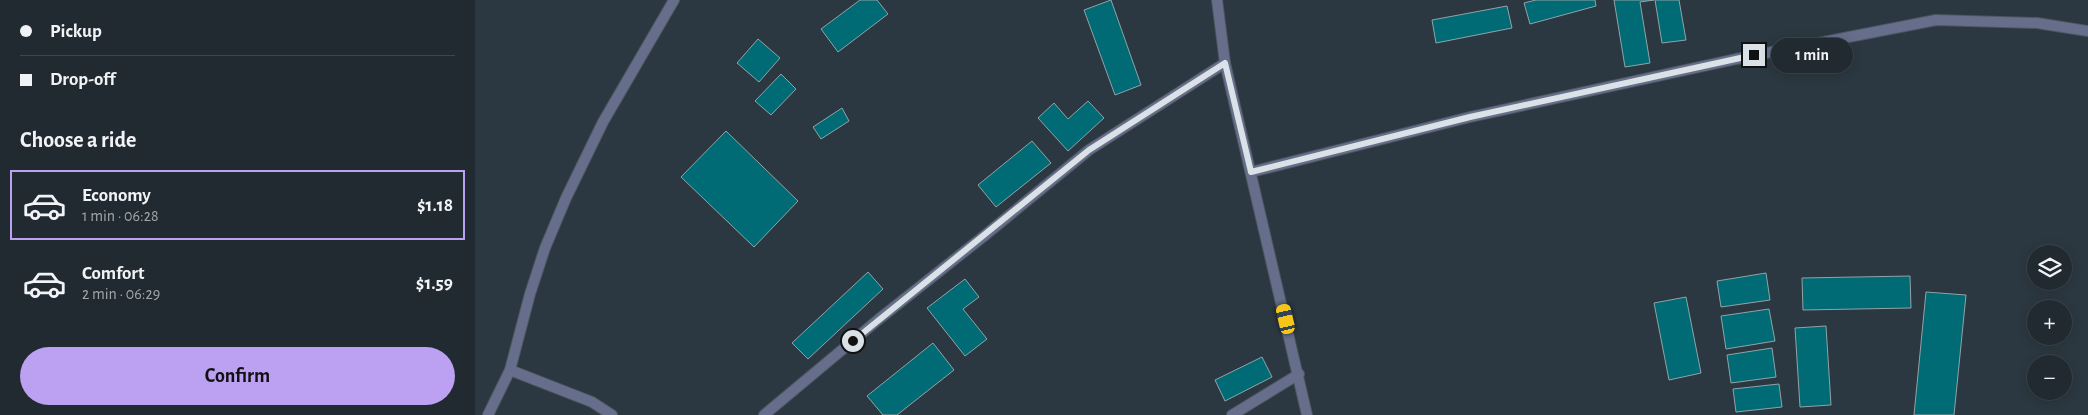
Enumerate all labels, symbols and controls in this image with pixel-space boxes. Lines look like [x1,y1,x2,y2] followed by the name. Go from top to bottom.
[50,22,102,41] text: Pickup
[1771,38,1854,72] callout: 1 min
[1743,44,1765,66] route end
[1795,47,1829,63] text: 1 min
[50,70,115,89] text: Drop-off
[20,129,136,151] text: Choose a ride
[22,183,67,228] icon: car
[82,186,151,205] text: Economy
[417,196,453,215] text: $1.18
[82,208,159,224] text: 1 min · 06:28
[2027,245,2072,400] map controls
[2027,245,2072,290] button: layers
[22,261,67,306] icon: car
[82,264,144,283] text: Comfort
[416,274,453,293] text: $1.59
[82,286,160,302] text: 2 min · 06:29
[2027,300,2072,345] button: +
[1275,303,1296,335] car
[842,330,864,352] route start
[20,347,455,405] button: Confirm
[2027,355,2072,400] button: −

